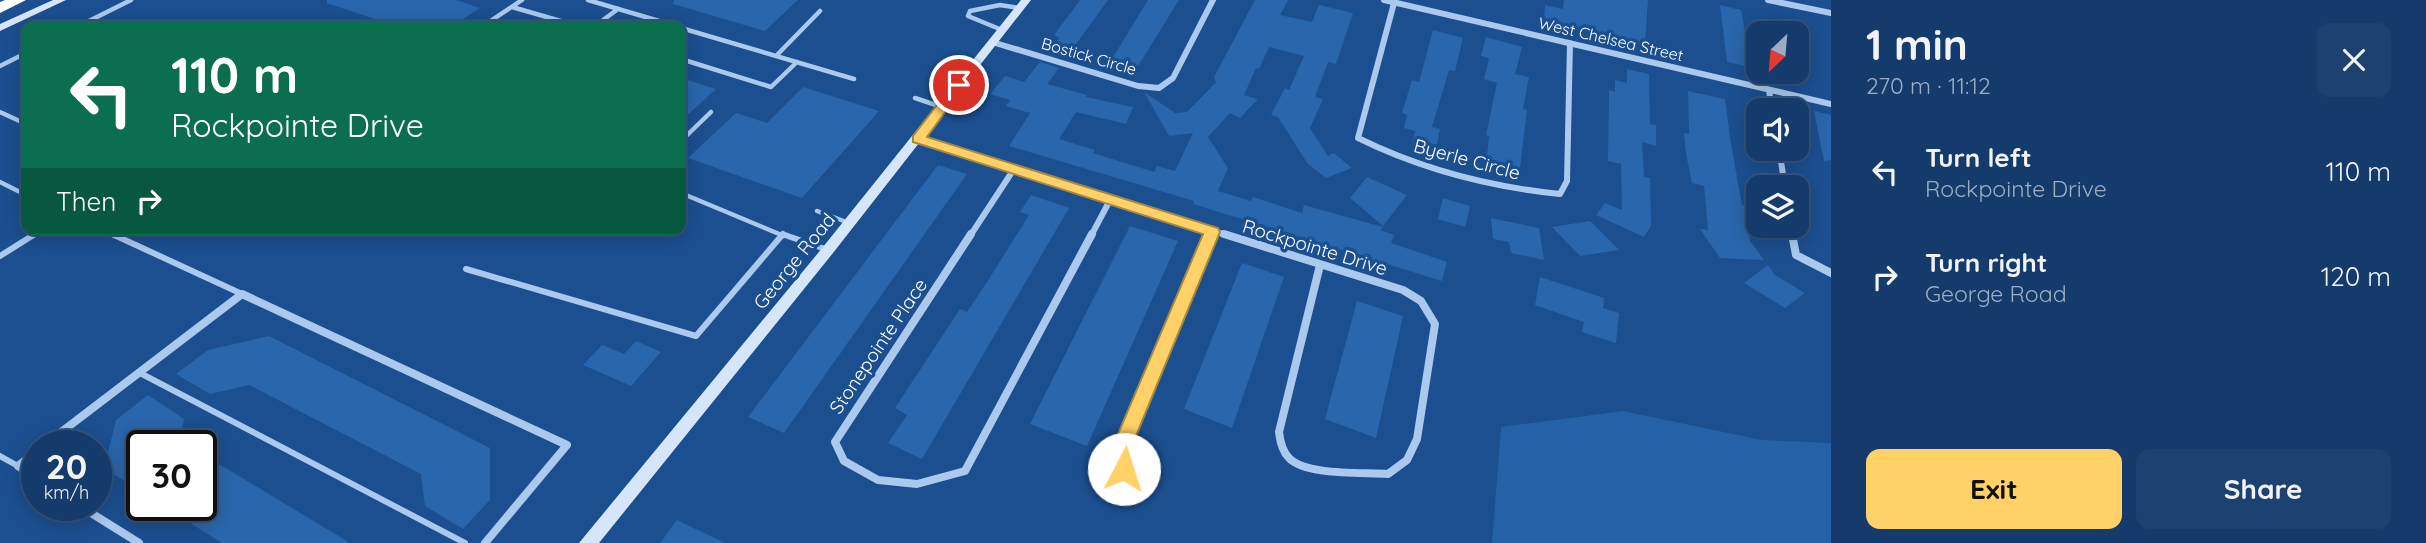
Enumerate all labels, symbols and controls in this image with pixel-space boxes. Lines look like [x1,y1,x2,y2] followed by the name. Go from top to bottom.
[1537,13,1685,65] street label: West Chelsea Street
[1866,18,1968,71] text: 1 min
[1746,21,1810,84] north arrow
[1746,21,1809,238] map controls
[2317,23,2391,97] button: close
[1039,33,1139,79] street label: Bostick Circle
[171,44,298,105] text: 110 m
[56,49,147,140] icon: left
[929,55,989,115] pin
[940,66,978,104] icon: arrive
[1866,71,1991,100] text: 270 m · 11:12
[1746,98,1809,161] button: sound
[171,105,424,145] text: Rockpointe Drive
[1411,133,1523,185] street label: Byerle Circle
[1925,141,2032,174] text: Turn left
[1866,153,1904,191] icon: left
[2325,155,2391,188] text: 110 m
[1925,174,2107,203] text: Rockpointe Drive
[1746,175,1809,238] button: layers
[130,182,168,220] icon: right
[56,185,116,218] text: Then
[748,208,840,314] street label: George Road
[1240,214,1390,280] street label: Rockpointe Drive
[1925,246,2047,279] text: Turn right
[1866,258,1904,296] icon: right
[2321,260,2391,293] text: 120 m
[824,274,932,418] street label: Stonepointe Place
[1925,279,2067,308] text: George Road
[126,430,217,521] speed limit sign: 30
[1087,432,1161,506] position arrow
[46,444,87,488] text: 20
[1866,449,2122,529] button: Exit
[2136,449,2391,529] button: Share
[44,481,89,504] text: km/h

